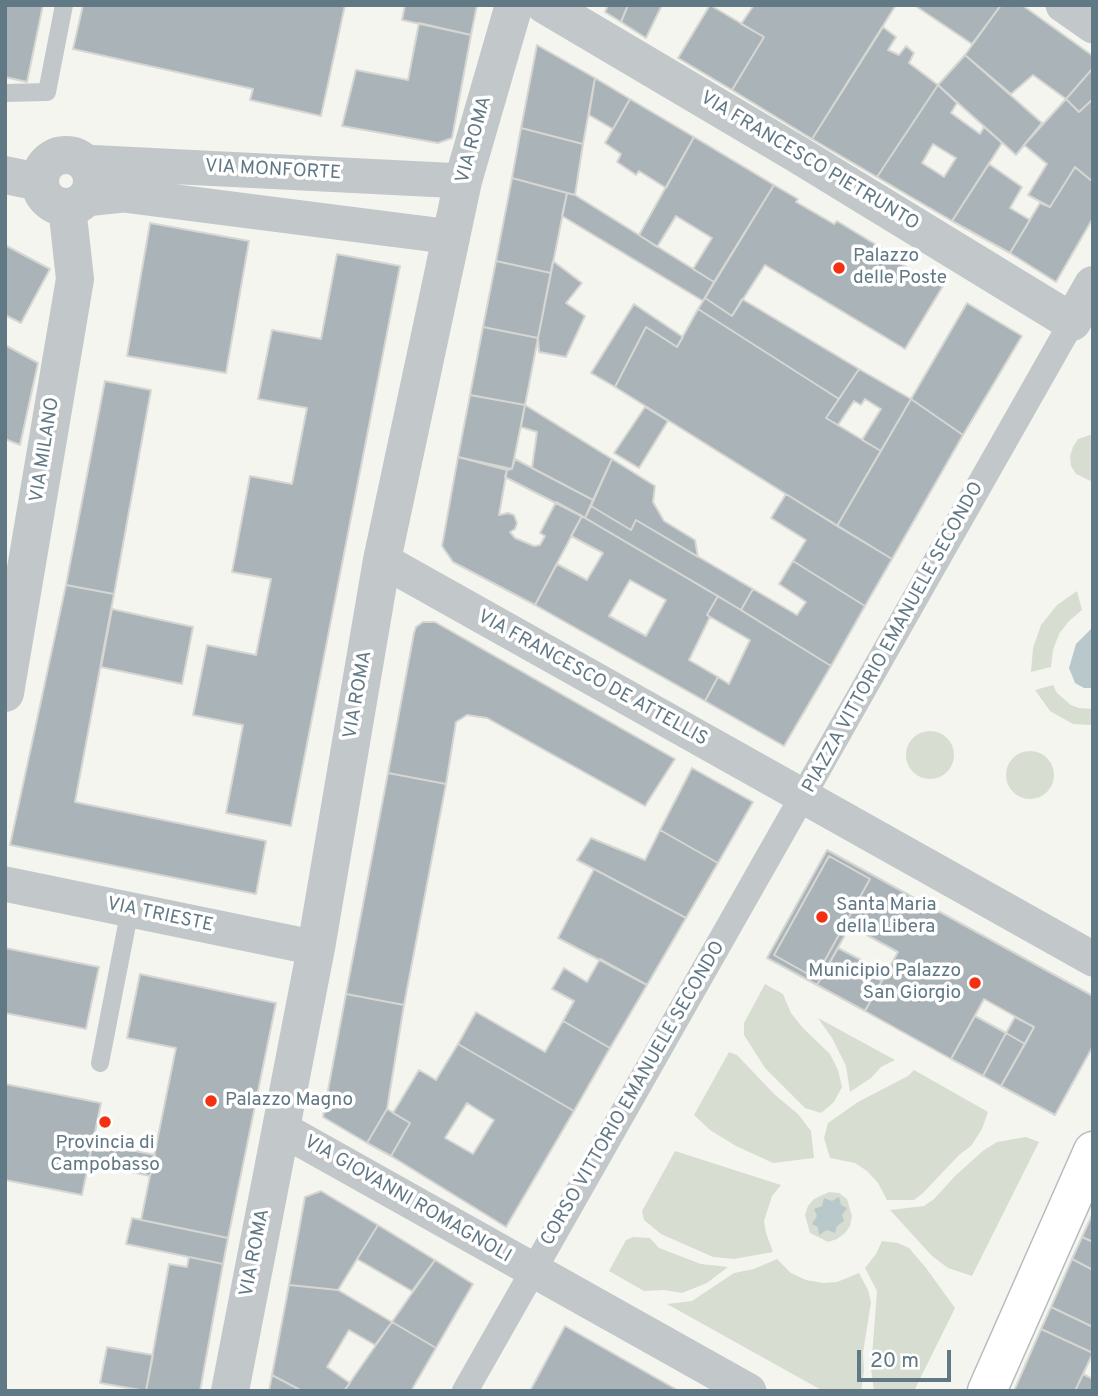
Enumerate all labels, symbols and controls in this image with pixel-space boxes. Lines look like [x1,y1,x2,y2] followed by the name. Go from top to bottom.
[695,88,923,236] street label: VIA FRANCESCO PIETRUNTO
[452,94,498,186] street label: VIA ROMA
[204,156,342,186] street label: VIA MONFORTE
[853,246,947,290] place label: Palazzo delle Poste
[831,260,847,276] marker: Palazzo delle Poste
[26,396,66,504] street label: VIA MILANO
[799,478,989,798] street label: PIAZZA VITTORIO EMANUELE SECONDO
[473,606,711,752] street label: VIA FRANCESCO DE ATTELLIS
[340,649,378,741] street label: VIA ROMA
[105,894,215,938] street label: VIA TRIESTE
[836,895,937,939] place label: Santa Maria della Libera
[814,909,830,925] marker: Santa Maria della Libera
[537,938,731,1250] street label: CORSO VITTORIO EMANUELE SECONDO
[808,961,961,1005] place label: Municipio Palazzo San Giorgio
[967,975,983,991] marker: Municipio Palazzo San Giorgio
[225,1090,353,1112] place label: Palazzo Magno
[203,1093,219,1109] marker: Palazzo Magno
[97,1114,113,1130] marker: Provincia di Campobasso
[299,1131,515,1269] street label: VIA GIOVANNI ROMAGNOLI
[50,1133,160,1177] place label: Provincia di Campobasso
[236,1207,276,1299] street label: VIA ROMA
[860,1336,954,1380] scale bar
[870,1348,919,1375] text: 20 m

